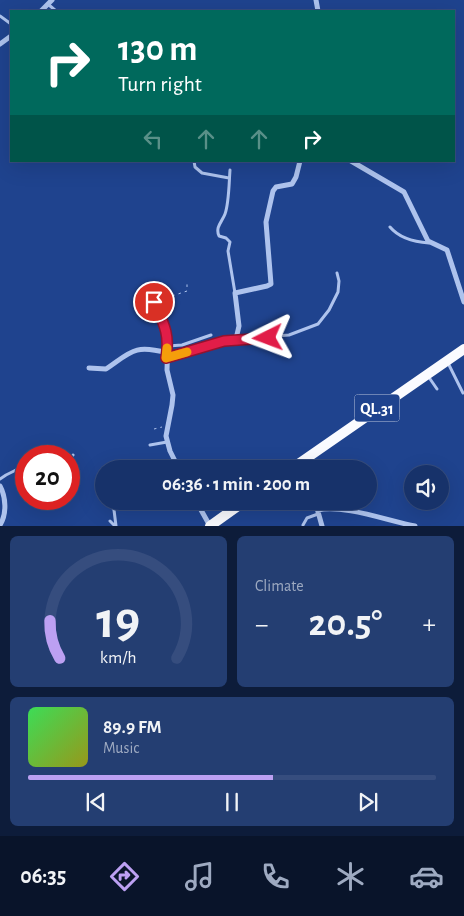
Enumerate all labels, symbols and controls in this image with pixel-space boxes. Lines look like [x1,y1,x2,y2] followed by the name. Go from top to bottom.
[35,30,100,95] icon: right
[118,32,197,67] text: 130 m
[118,73,202,95] text: Turn right
[139,125,167,153] icon: left
[192,125,220,153] icon: ahead
[245,125,273,153] icon: ahead
[298,125,326,153] icon: right
[133,281,175,323] pin
[140,288,168,316] icon: arrive
[241,311,293,363] position arrow
[354,394,400,422] road number: QL.31
[15,445,80,510] speed limit sign: 20
[404,465,449,510] map controls
[404,465,449,510] button: sound
[162,475,310,494] text: 06:36 · 1 min · 200 m
[255,578,304,594] text: Climate
[97,595,140,647] text: 19
[309,605,382,643] text: 20.5°
[255,611,268,639] text: −
[423,611,436,639] text: +
[100,649,137,667] text: km/h
[103,718,162,737] text: 89.9 FM
[103,740,139,756] text: Music
[82,788,110,816] icon: previous
[218,788,246,816] icon: pause
[354,788,382,816] icon: next
[107,859,142,894] icon: directions
[182,859,217,894] icon: music
[258,859,293,894] icon: phone
[333,859,368,894] icon: climate
[409,859,444,894] icon: car
[20,865,66,887] text: 06:35

